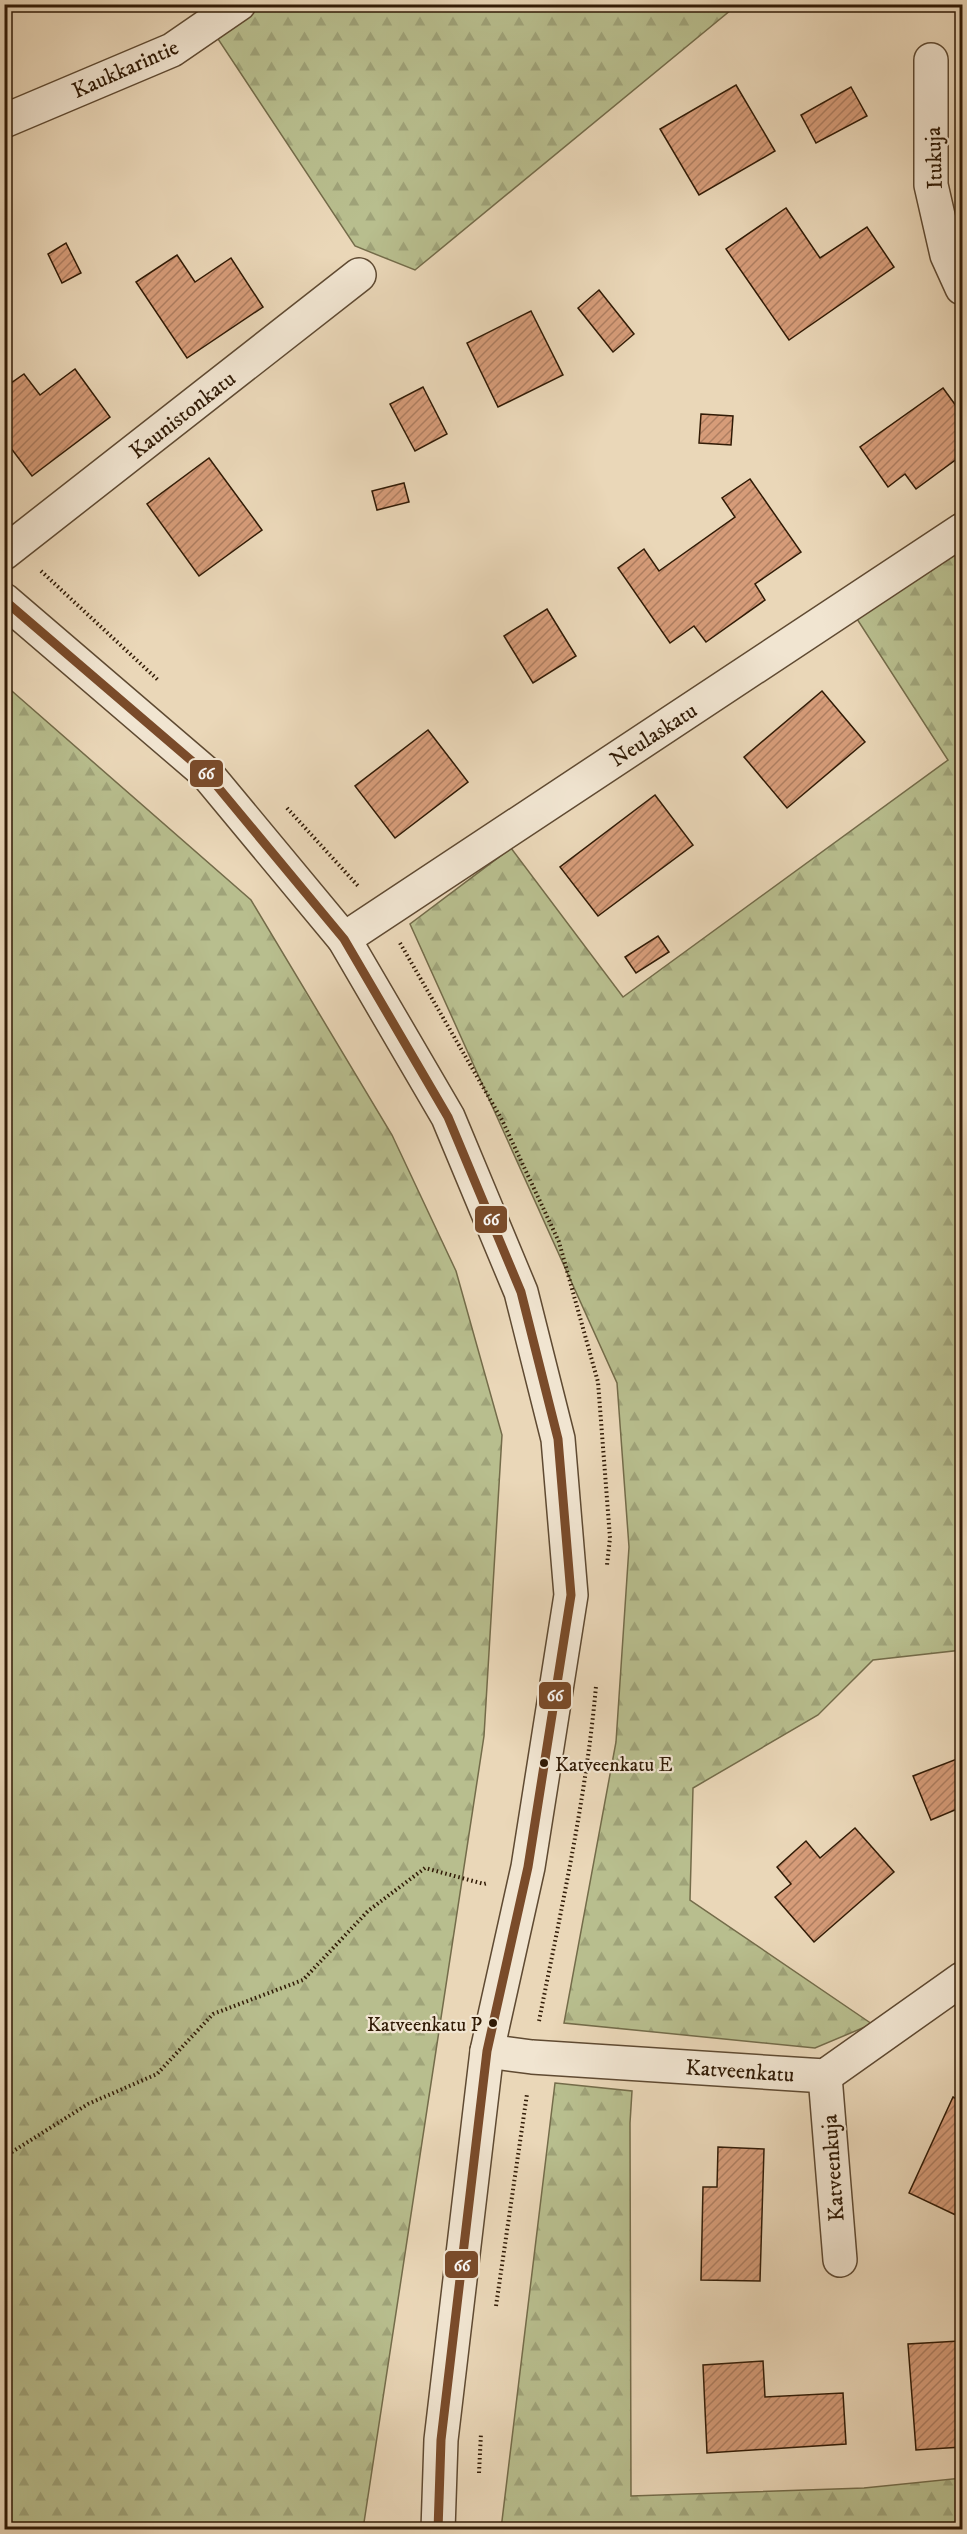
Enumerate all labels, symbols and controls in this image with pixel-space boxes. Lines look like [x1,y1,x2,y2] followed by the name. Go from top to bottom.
[68,34,183,105] street label: Kaukkarintie
[920,126,949,190] street label: Itukuja
[125,365,241,465] street label: Kaunistonkatu
[605,697,703,773] street label: Neulaskatu
[189,759,224,788] line badge: 66
[198,764,216,784] text: 66
[474,1205,508,1234] line badge: 66
[483,1210,501,1230] text: 66
[538,1681,572,1710] line badge: 66
[547,1686,565,1706] text: 66
[555,1753,673,1778] place label: Katveenkatu E
[538,1757,550,1769] marker: Katveenkatu E
[367,2013,482,2038] place label: Katveenkatu P
[487,2017,499,2029] marker: Katveenkatu P
[685,2054,795,2089] street label: Katveenkatu
[816,2113,851,2222] street label: Katveenkuja
[444,2250,479,2279] line badge: 66
[454,2256,472,2276] text: 66

